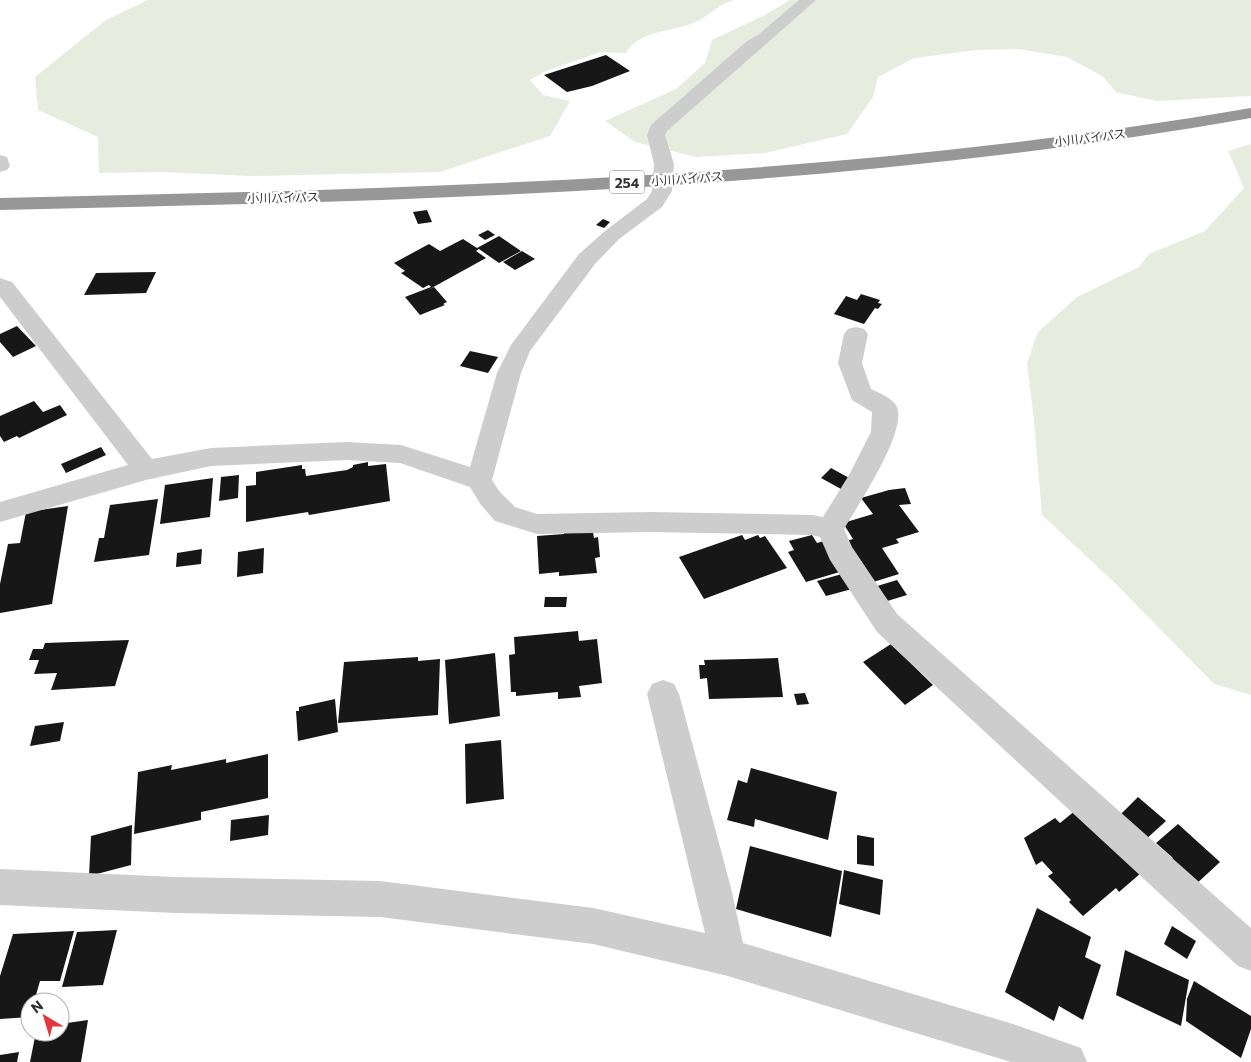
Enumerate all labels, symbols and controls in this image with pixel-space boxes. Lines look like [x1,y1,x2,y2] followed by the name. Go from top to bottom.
[1054,126,1126,148] street label: 小川バイパス
[651,169,723,187] street label: 小川バイパス
[610,170,644,193] road number: 254
[247,189,319,205] street label: 小川バイパス
[20,992,70,1042] north arrow
[27,996,46,1016] text: N

